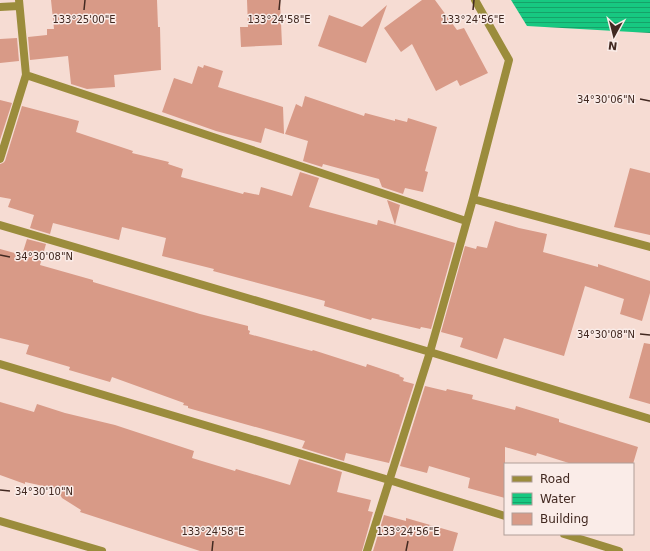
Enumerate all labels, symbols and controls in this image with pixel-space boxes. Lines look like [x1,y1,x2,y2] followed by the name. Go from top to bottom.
[52,14,116,25] text: 133°25'00"E
[247,14,311,25] text: 133°24'58"E
[441,14,505,25] text: 133°24'56"E
[594,16,634,56] north arrow
[607,38,618,52] text: N
[577,94,635,105] text: 34°30'06"N
[15,251,73,262] text: 34°30'08"N
[577,329,635,340] text: 34°30'08"N
[504,463,634,535] legend
[540,472,570,486] text: Road
[15,486,73,497] text: 34°30'10"N
[540,492,576,506] text: Water
[540,512,589,526] text: Building
[181,526,245,537] text: 133°24'58"E
[376,526,440,537] text: 133°24'56"E

